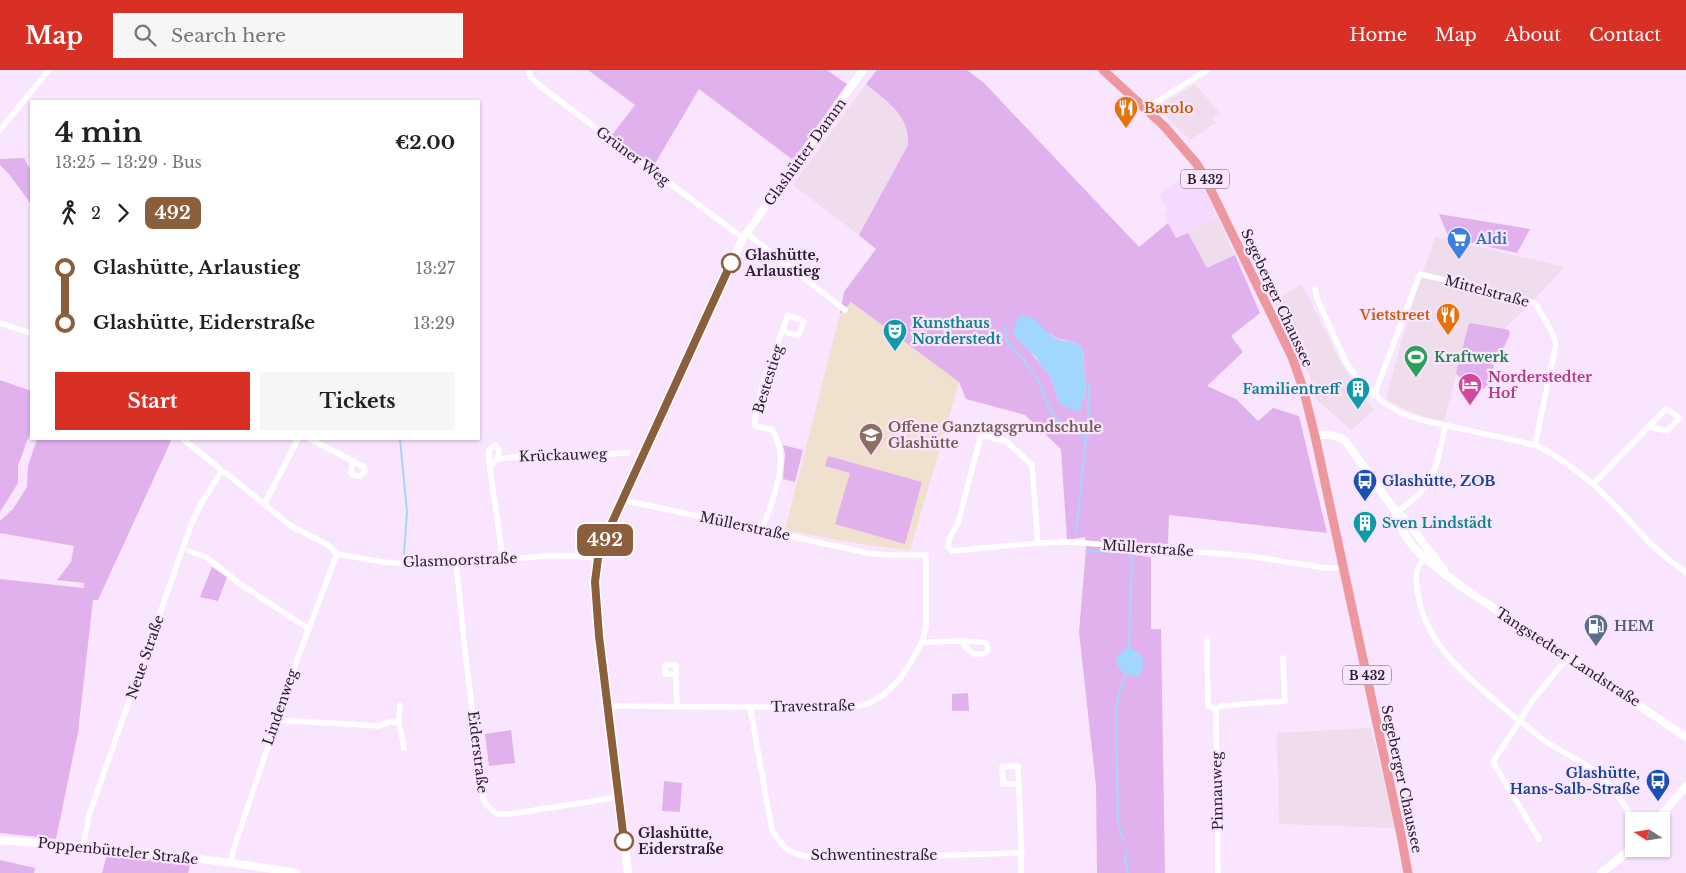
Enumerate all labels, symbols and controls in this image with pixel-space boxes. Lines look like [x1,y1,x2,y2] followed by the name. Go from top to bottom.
[113,13,463,58] search box
[25,21,83,50] text: Map
[131,21,159,49] icon: search
[171,24,286,47] text: Search here
[1349,24,1407,46] text: Home
[1435,24,1477,46] text: Map
[1505,24,1561,46] text: About
[1589,24,1661,46] text: Contact
[760,95,850,209] street label: Glashütter Damm
[1113,95,1139,129] restaurant icon: Barolo
[1144,99,1194,117] place label: Barolo
[55,115,142,150] text: 4 min
[593,122,674,190] street label: Grüner Weg
[395,131,455,154] text: €2.00
[55,152,202,172] text: 13:25 – 13:29 · Bus
[1181,170,1229,188] road number: B 432
[55,199,83,227] icon: walk
[109,199,137,227] icon: forward
[155,202,191,224] text: 492
[91,203,101,223] text: 2
[1237,226,1317,370] street label: Segeberger Chaussee
[1446,226,1472,260] supermarket icon: Aldi
[1475,230,1507,248] place label: Aldi
[744,246,820,280] place label: Glashütte, Arlaustieg
[721,253,741,273] marker: Glashütte, Arlaustieg
[93,256,300,279] text: Glashütte, Arlaustieg
[416,258,455,278] text: 13:27
[1443,271,1531,311] street label: Mittelstraße
[1435,302,1461,336] restaurant icon: Vietstreet
[1359,306,1431,324] place label: Vietstreet
[93,311,315,334] text: Glashütte, Eiderstraße
[413,313,455,333] text: 13:29
[912,314,1002,348] place label: Kunsthaus Norderstedt
[882,318,908,352] theatre icon: Kunsthaus Norderstedt
[749,342,787,416] street label: Bestestieg
[1403,344,1429,378] sports icon: Kraftwerk
[1434,348,1509,366] place label: Kraftwerk
[1488,368,1592,402] place label: Norderstedter Hof
[55,372,250,430] button: Start
[260,372,455,430] button: Tickets
[1457,372,1483,406] hotel icon: Norderstedter Hof
[1345,376,1371,410] building icon: Familientreff
[1243,380,1342,398] place label: Familientreff
[888,418,1102,452] place label: Offene Ganztagsgrundschule Glashütte
[858,422,884,456] school or university icon: Offene Ganztagsgrundschule Glashütte
[519,444,608,466] street label: Krückauweg
[1352,468,1378,502] bus stop icon: Glashütte, ZOB
[1382,472,1495,490] place label: Glashütte, ZOB
[698,508,792,544] street label: Müllerstraße
[1352,510,1378,544] building icon: Sven Lindstädt
[1382,514,1493,532] place label: Sven Lindstädt
[576,524,634,556] line badge: 492
[587,529,623,551] text: 492
[1102,536,1194,560] street label: Müllerstraße
[402,549,518,571] street label: Glasmoorstraße
[1492,603,1644,711] street label: Tangstedter Landstraße
[122,612,168,702] street label: Neue Straße
[1583,613,1609,647] fuel station icon: HEM
[1614,617,1654,635] place label: HEM
[259,666,302,748] street label: Lindenweg
[1343,666,1391,684] road number: B 432
[771,696,855,716] street label: Travestraße
[1378,703,1426,855] street label: Segeberger Chaussee
[464,710,492,794] street label: Eiderstraße
[1207,751,1227,831] street label: Pinnauweg
[1510,764,1640,798] place label: Glashütte, Hans-Salb-Straße
[1645,768,1671,802] bus stop icon: Glashütte, Hans-Salb-Straße
[1625,812,1670,858] north arrow
[1625,812,1670,857] map controls
[638,824,724,858] place label: Glashütte, Eiderstraße
[614,831,634,851] marker: Glashütte, Eiderstraße
[37,834,199,868] street label: Poppenbütteler Straße
[811,846,937,864] street label: Schwentinestraße

